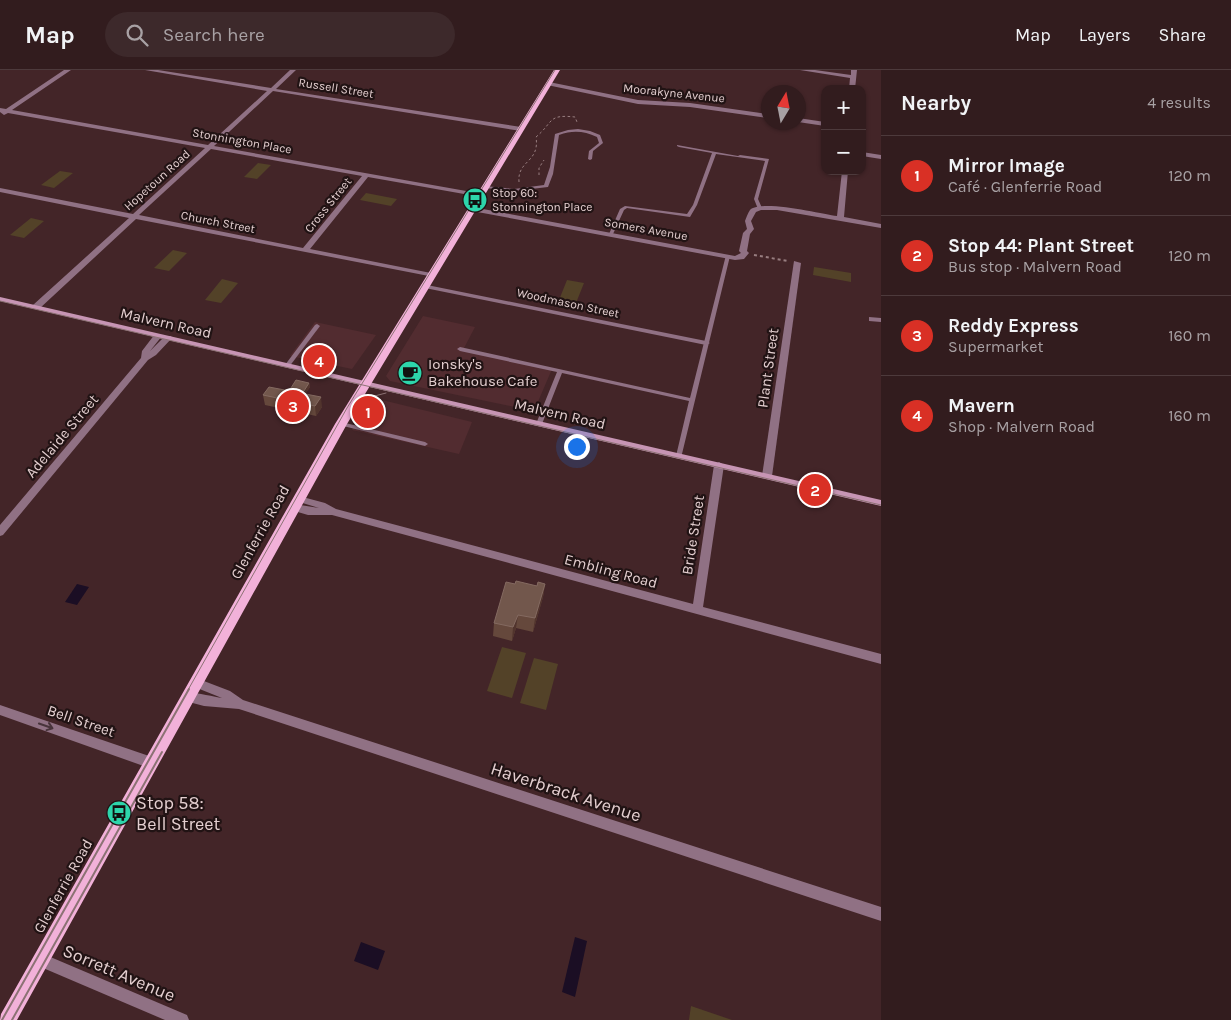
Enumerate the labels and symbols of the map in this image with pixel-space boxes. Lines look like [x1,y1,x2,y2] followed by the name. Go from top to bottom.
[297,75,375,101] street label: Russell Street
[622,81,726,105] street label: Moorakyne Avenue
[761,85,806,130] north arrow
[191,125,293,157] street label: Stonnington Place
[121,147,193,213] street label: Hopetoun Road
[302,174,355,235] street label: Cross Street
[492,186,593,214] place label: Stop 60: Stonnington Place
[462,187,488,213] bus stop icon: Stop 60: Stonnington Place
[180,208,257,236] street label: Church Street
[603,215,689,243] street label: Somers Avenue
[516,285,621,321] street label: Woodmason Street
[119,304,213,342] street label: Malvern Road
[754,327,783,409] street label: Plant Street
[303,342,335,380] pin: 4
[428,355,538,390] place label: Ionsky's Bakehouse Cafe
[397,360,423,386] cafe icon: Ionsky's Bakehouse Cafe
[277,387,309,425] pin: 3
[22,390,102,481] street label: Adelaide Street
[352,393,384,431] pin: 1
[513,395,607,433] street label: Malvern Road
[564,434,590,460] your location
[799,471,831,509] pin: 2
[227,482,293,582] street label: Glenferrie Road
[678,493,708,576] street label: Bride Street
[562,550,660,592] street label: Embling Road
[45,701,117,741] street label: Bell Street
[38,722,53,731] one-way arrow
[488,757,644,827] street label: Haverbrack Avenue
[136,792,220,835] place label: Stop 58: Bell Street
[106,800,132,826] bus stop icon: Stop 58: Bell Street
[30,836,96,936] street label: Glenferrie Road
[59,939,179,1007] street label: Sorrett Avenue

